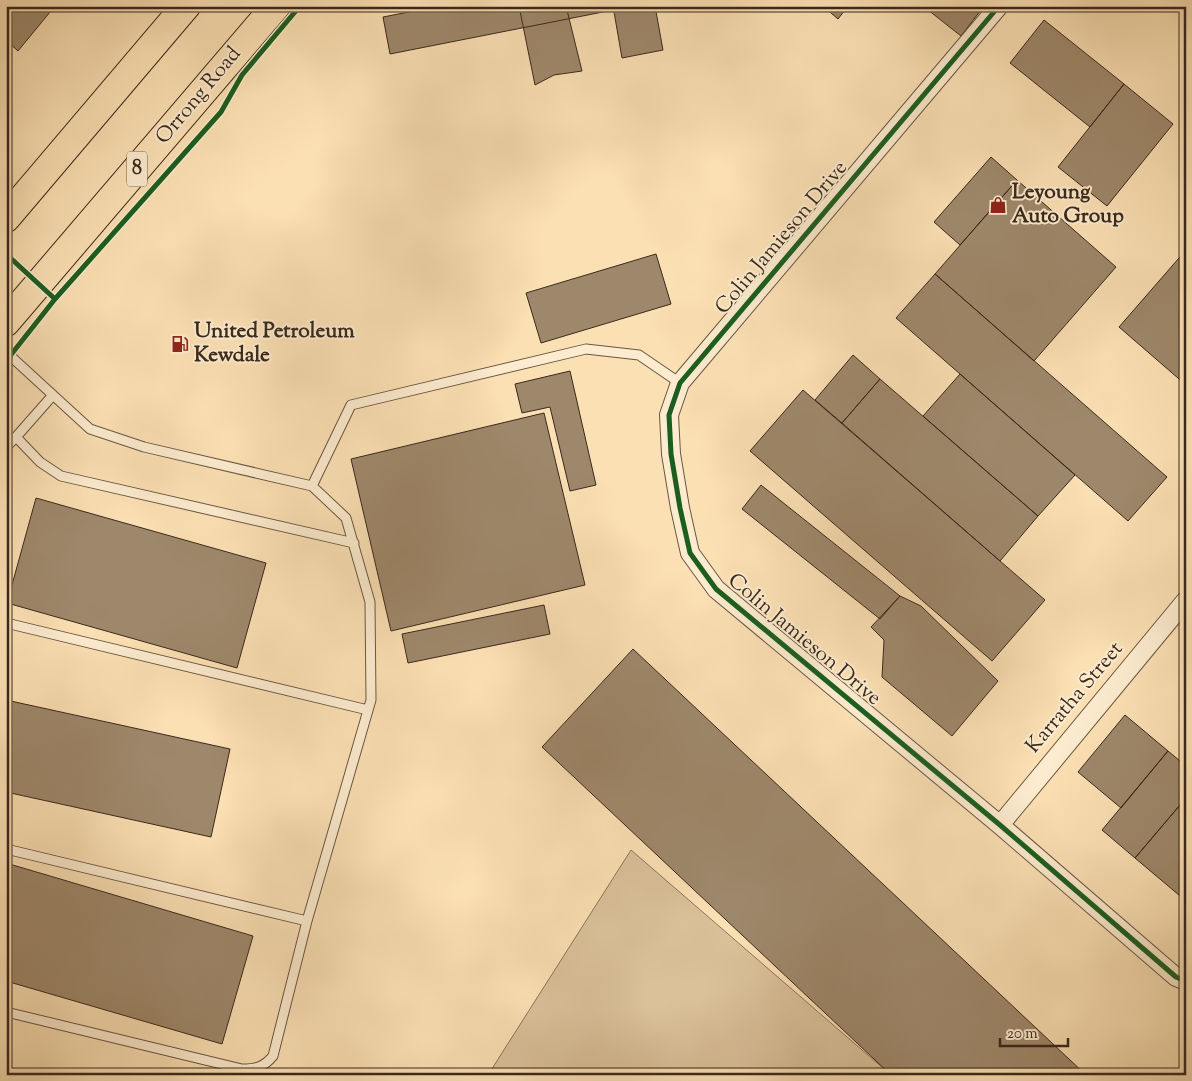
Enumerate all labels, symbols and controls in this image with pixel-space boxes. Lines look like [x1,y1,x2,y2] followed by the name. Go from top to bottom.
[149,41,249,151] street label: Orrong Road
[127,152,147,186] road number: 8
[709,155,855,321] street label: Colin Jamieson Drive
[1012,178,1124,232] place label: Leyoung Auto Group
[988,195,1008,215] shop icon: Leyoung Auto Group
[194,317,355,371] place label: United Petroleum Kewdale
[170,334,190,354] fuel station icon: United Petroleum Kewdale
[721,567,887,713] street label: Colin Jamieson Drive
[1019,636,1131,760] street label: Karratha Street
[1000,1016,1067,1048] scale bar
[1007,1024,1038,1045] text: 20 m

